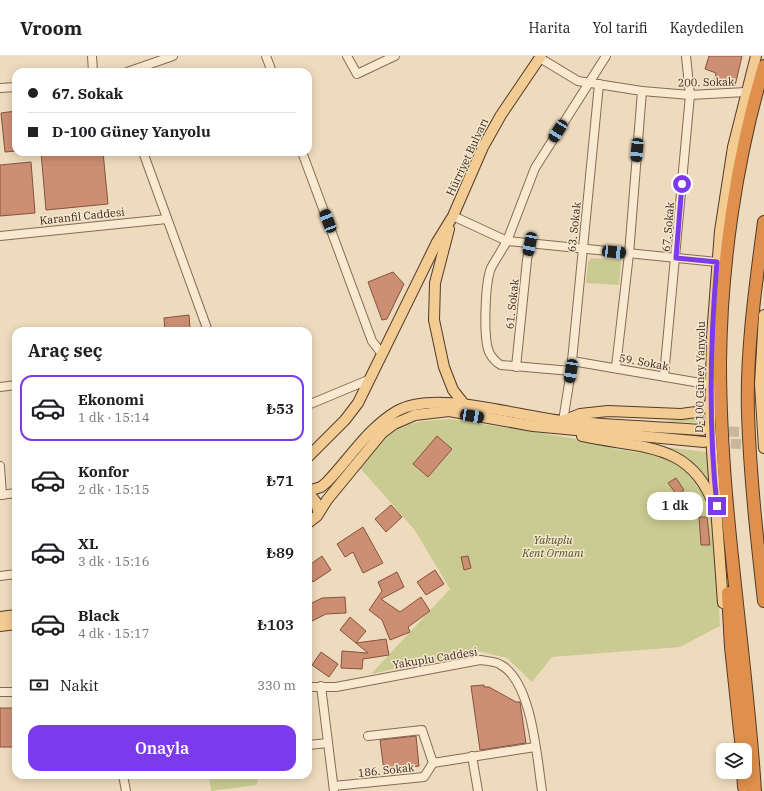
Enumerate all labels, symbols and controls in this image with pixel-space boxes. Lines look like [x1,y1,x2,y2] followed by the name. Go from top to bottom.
[20,16,82,40] text: Vroom
[529,19,570,37] text: Harita
[592,19,648,37] text: Yol tarifi
[670,19,744,37] text: Kaydedilen
[677,74,735,89] street label: 200. Sokak
[52,84,123,103] text: 67. Sokak
[443,115,491,198] street label: Hürriyet Bulvarı
[547,118,569,144] car
[52,122,211,141] text: D-100 Güney Yanyolu
[630,138,644,162] car
[673,175,691,193] route start
[564,201,584,253] street label: 63. Sokak
[659,201,677,253] street label: 67. Sokak
[39,205,126,227] street label: Karanfil Caddesi
[318,208,338,234] car
[522,231,538,257] car
[601,245,627,259] car
[502,278,522,330] street label: 61. Sokak
[692,321,708,433] street label: D-100 Güney Yanyolu
[28,339,103,362] text: Araç seç
[618,351,671,373] street label: 59. Sokak
[563,358,579,384] car
[30,390,66,426] icon: car
[78,390,144,409] text: Ekonomi
[266,399,294,418] text: ₺53
[459,408,485,424] car
[78,409,150,426] text: 1 dk · 15:14
[30,462,66,498] icon: car
[78,462,129,481] text: Konfor
[266,471,294,490] text: ₺71
[78,481,150,498] text: 2 dk · 15:15
[647,492,703,520] callout: 1 dk
[662,497,688,514] text: 1 dk
[708,497,726,515] route end
[521,533,584,560] park label: Yakuplu Kent Ormanı
[30,534,66,570] icon: car
[78,534,98,553] text: XL
[266,543,294,562] text: ₺89
[78,553,150,570] text: 3 dk · 15:16
[30,606,66,642] icon: car
[78,606,119,625] text: Black
[257,615,294,634] text: ₺103
[78,625,150,642] text: 4 dk · 15:17
[391,644,479,672] street label: Yakuplu Caddesi
[28,674,50,696] icon: cash
[60,676,99,695] text: Nakit
[257,677,296,694] text: 330 m
[28,725,296,771] button: Onayla
[716,743,752,779] map controls
[716,743,752,779] button: layers
[357,760,416,780] street label: 186. Sokak

